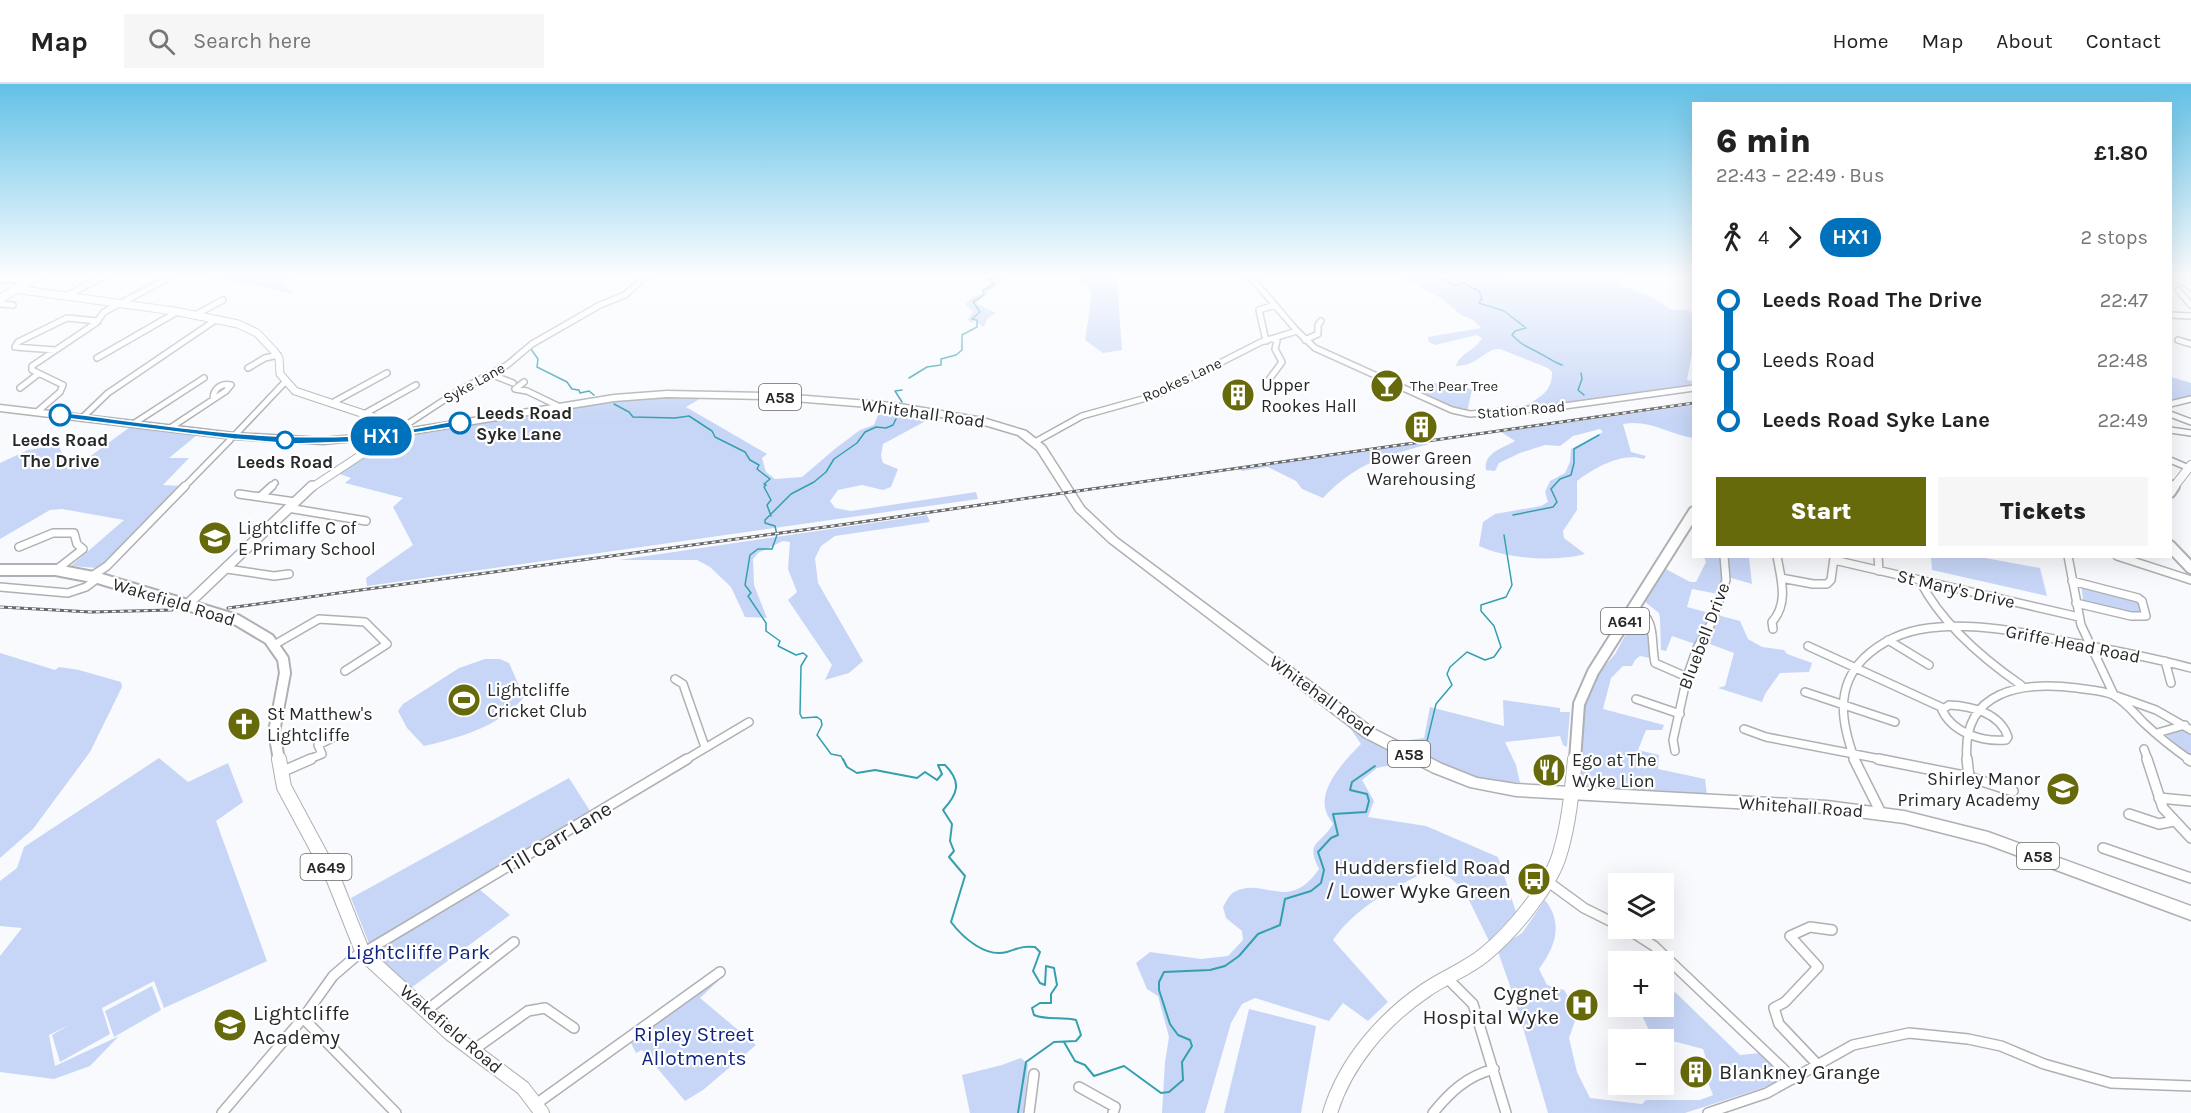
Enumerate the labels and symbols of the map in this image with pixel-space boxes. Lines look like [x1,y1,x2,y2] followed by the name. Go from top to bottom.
[1140,354,1224,406] street label: Rookes Lane
[440,359,508,407] street label: Syke Lane
[1369,368,1405,404] bar icon: The Pear Tree
[1261,374,1357,417] place label: Upper Rookes Hall
[1220,377,1256,413] building icon: Upper Rookes Hall
[1410,377,1498,395] place label: The Pear Tree
[759,384,801,410] road number: A58
[860,393,986,433] street label: Whitehall Road
[1476,397,1566,423] street label: Station Road
[476,402,572,445] place label: Leeds Road Syke Lane
[49,404,71,426] marker: Leeds Road The Drive
[1403,409,1439,445] building icon: Bower Green Warehousing
[449,412,471,434] marker: Leeds Road Syke Lane
[346,416,416,456] line badge: HX1
[12,429,108,472] place label: Leeds Road The Drive
[276,431,294,449] marker: Leeds Road
[1367,447,1475,490] place label: Bower Green Warehousing
[237,451,333,473] place label: Leeds Road
[238,517,376,560] place label: Lightcliffe C of E Primary School
[197,520,233,556] school or university icon: Lightcliffe C of E Primary School
[1895,565,2017,613] street label: St Mary's Drive
[110,573,238,631] street label: Wakefield Road
[1674,579,1734,693] street label: Bluebell Drive
[1601,608,1649,634] road number: A641
[2004,620,2142,668] street label: Griffe Head Road
[1265,650,1379,742] street label: Whitehall Road
[487,679,587,722] place label: Lightcliffe Cricket Club
[446,682,482,718] sports icon: Lightcliffe Cricket Club
[267,703,373,746] place label: St Matthew's Lightcliffe
[226,706,262,742] church icon: St Matthew's Lightcliffe
[1388,741,1430,767] road number: A58
[1572,749,1656,792] place label: Ego at The Wyke Lion
[1531,752,1567,788] restaurant icon: Ego at The Wyke Lion
[1898,768,2041,811] place label: Shirley Manor Primary Academy
[2045,771,2081,807] school or university icon: Shirley Manor Primary Academy
[1738,792,1864,822] street label: Whitehall Road
[498,796,616,880] street label: Till Carr Lane
[2017,843,2059,869] road number: A58
[300,854,352,880] road number: A649
[1326,855,1511,903] place label: Huddersfield Road / Lower Wyke Green
[1516,861,1552,897] bus stop icon: Huddersfield Road / Lower Wyke Green
[346,940,490,964] park label: Lightcliffe Park
[395,980,507,1078] street label: Wakefield Road
[1422,981,1559,1029] place label: Cygnet Hospital Wyke
[1564,987,1600,1023] hospital icon: Cygnet Hospital Wyke
[253,1001,350,1049] place label: Lightcliffe Academy
[212,1007,248,1043] school or university icon: Lightcliffe Academy
[634,1022,754,1070] park label: Ripley Street Allotments
[1678,1054,1714,1090] building icon: Blankney Grange
[1719,1060,1880,1084] place label: Blankney Grange

